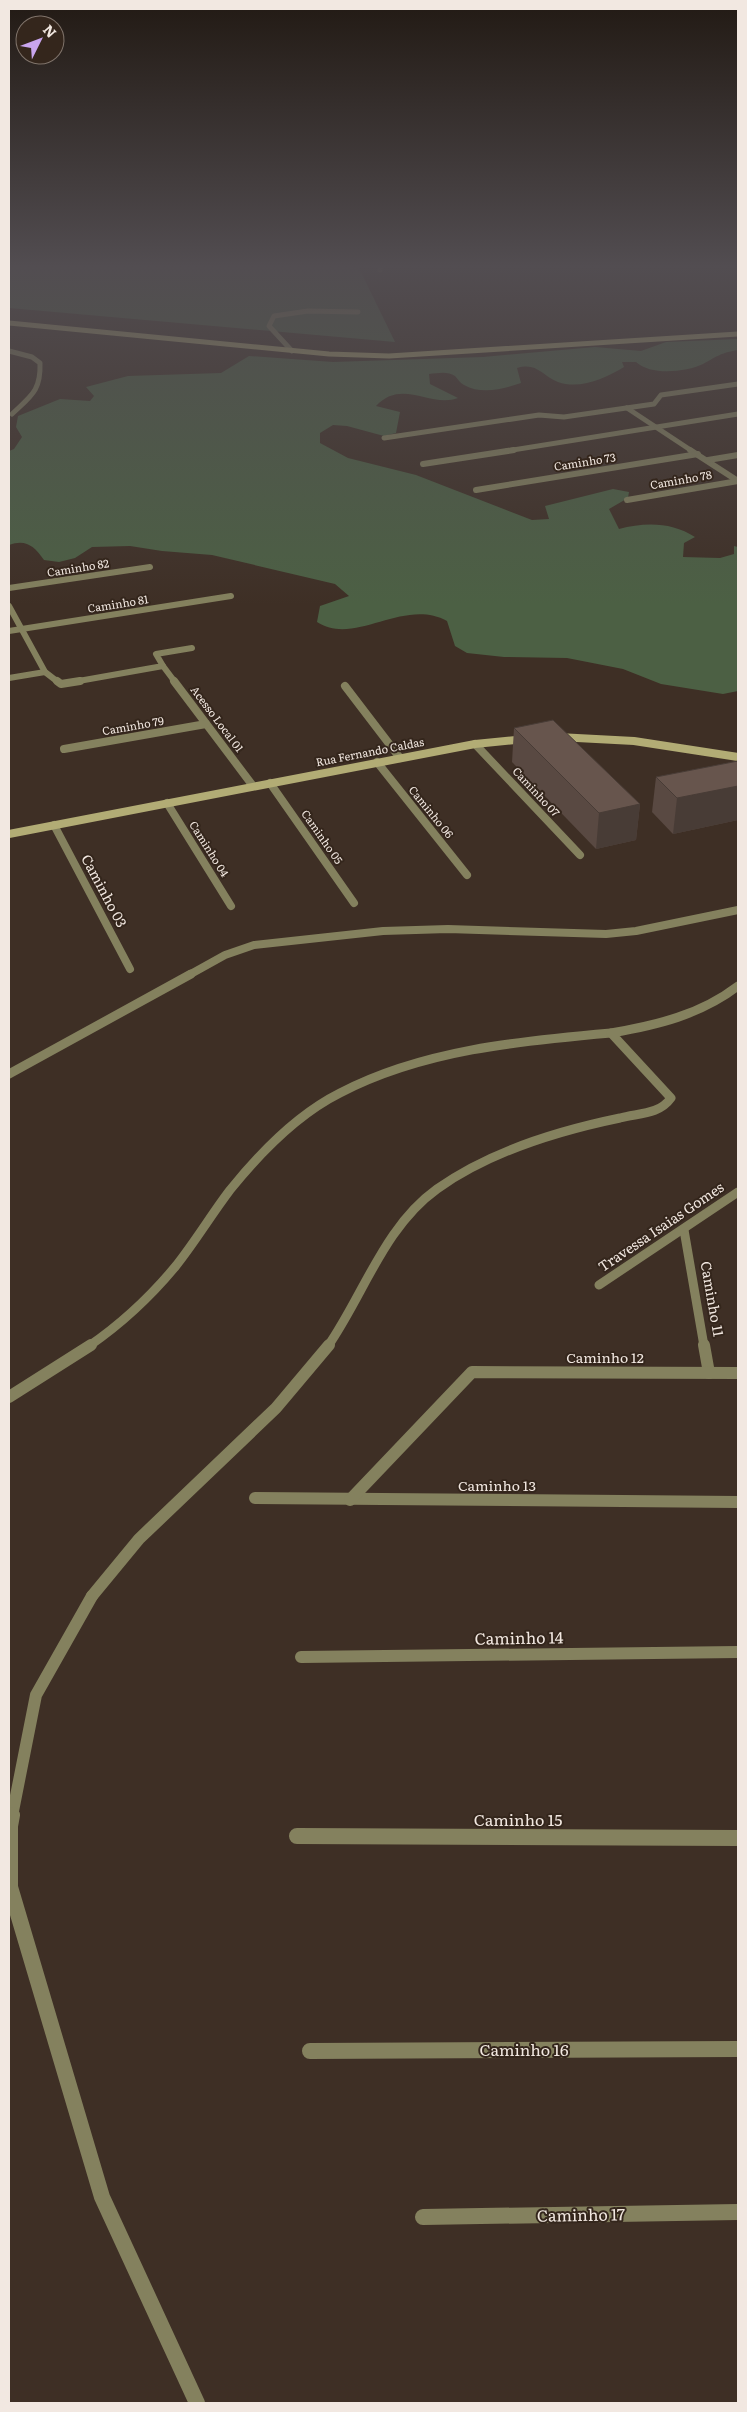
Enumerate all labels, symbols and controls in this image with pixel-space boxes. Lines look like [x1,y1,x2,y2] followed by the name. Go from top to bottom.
[15,15,65,65] north arrow
[39,20,62,42] text: N
[553,448,617,474] street label: Caminho 73
[649,466,713,492] street label: Caminho 78
[46,554,110,580] street label: Caminho 82
[86,590,150,616] street label: Caminho 81
[188,682,248,755] street label: Acesso Local 01
[101,712,165,738] street label: Caminho 79
[314,733,425,769] street label: Rua Fernando Caldas
[509,763,564,820] street label: Caminho 07
[406,782,458,841] street label: Caminho 06
[298,806,348,867] street label: Caminho 05
[186,817,233,880] street label: Caminho 04
[77,850,133,931] street label: Caminho 03
[594,1177,727,1276] street label: Travessa Isaias Gomes
[697,1260,729,1338] street label: Caminho 11
[566,1347,644,1367] street label: Caminho 12
[458,1475,536,1495] street label: Caminho 13
[474,1624,564,1650] street label: Caminho 14
[474,1807,562,1831] street label: Caminho 15
[479,2037,569,2061] street label: Caminho 16
[537,2201,625,2227] street label: Caminho 17

